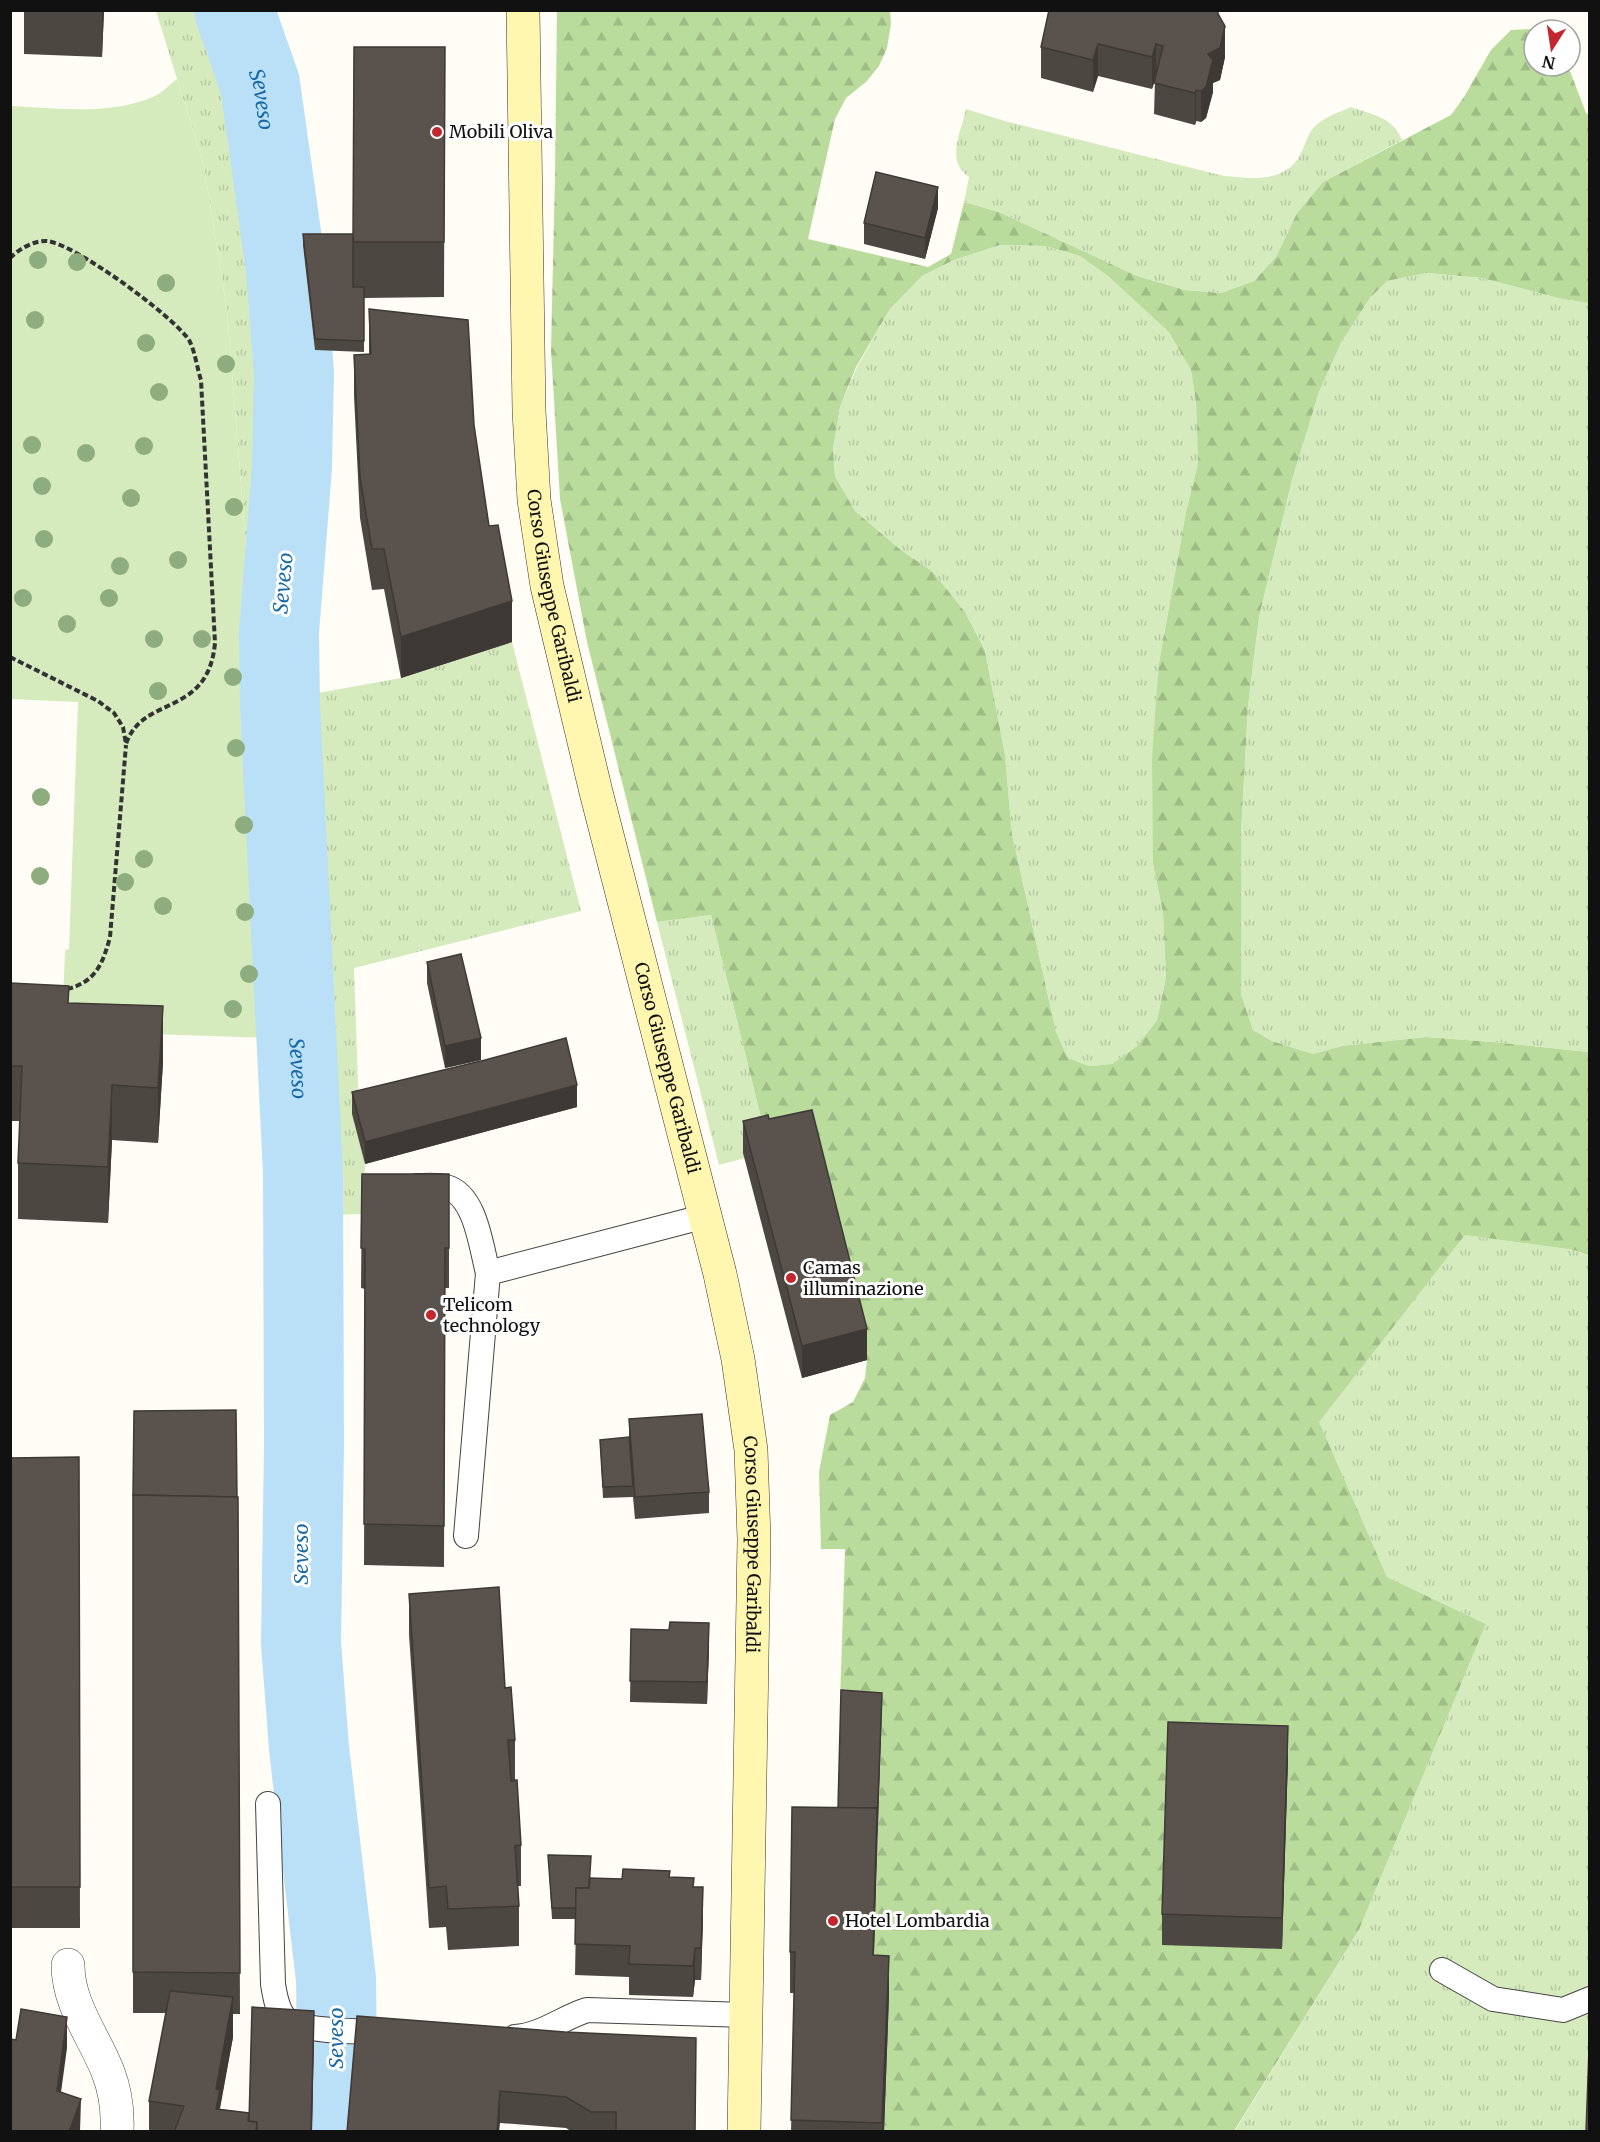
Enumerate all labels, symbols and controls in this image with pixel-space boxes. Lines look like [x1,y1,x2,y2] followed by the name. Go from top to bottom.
[1522,18,1582,78] north arrow
[1540,52,1557,74] text: N
[244,65,279,131] water label: Seveso
[449,120,553,143] place label: Mobili Oliva
[430,125,444,139] marker: Mobili Oliva
[522,488,586,705] street label: Corso Giuseppe Garibaldi
[267,551,298,615] water label: Seveso
[629,960,706,1176] street label: Corso Giuseppe Garibaldi
[284,1037,312,1100] water label: Seveso
[803,1256,924,1300] place label: Camas illuminazione
[784,1271,798,1285] marker: Camas illuminazione
[443,1293,541,1337] place label: Telicom technology
[424,1308,438,1322] marker: Telicom technology
[738,1434,766,1654] street label: Corso Giuseppe Garibaldi
[288,1523,313,1585] water label: Seveso
[845,1909,990,1932] place label: Hotel Lombardia
[826,1914,840,1928] marker: Hotel Lombardia
[323,2007,348,2069] water label: Seveso

